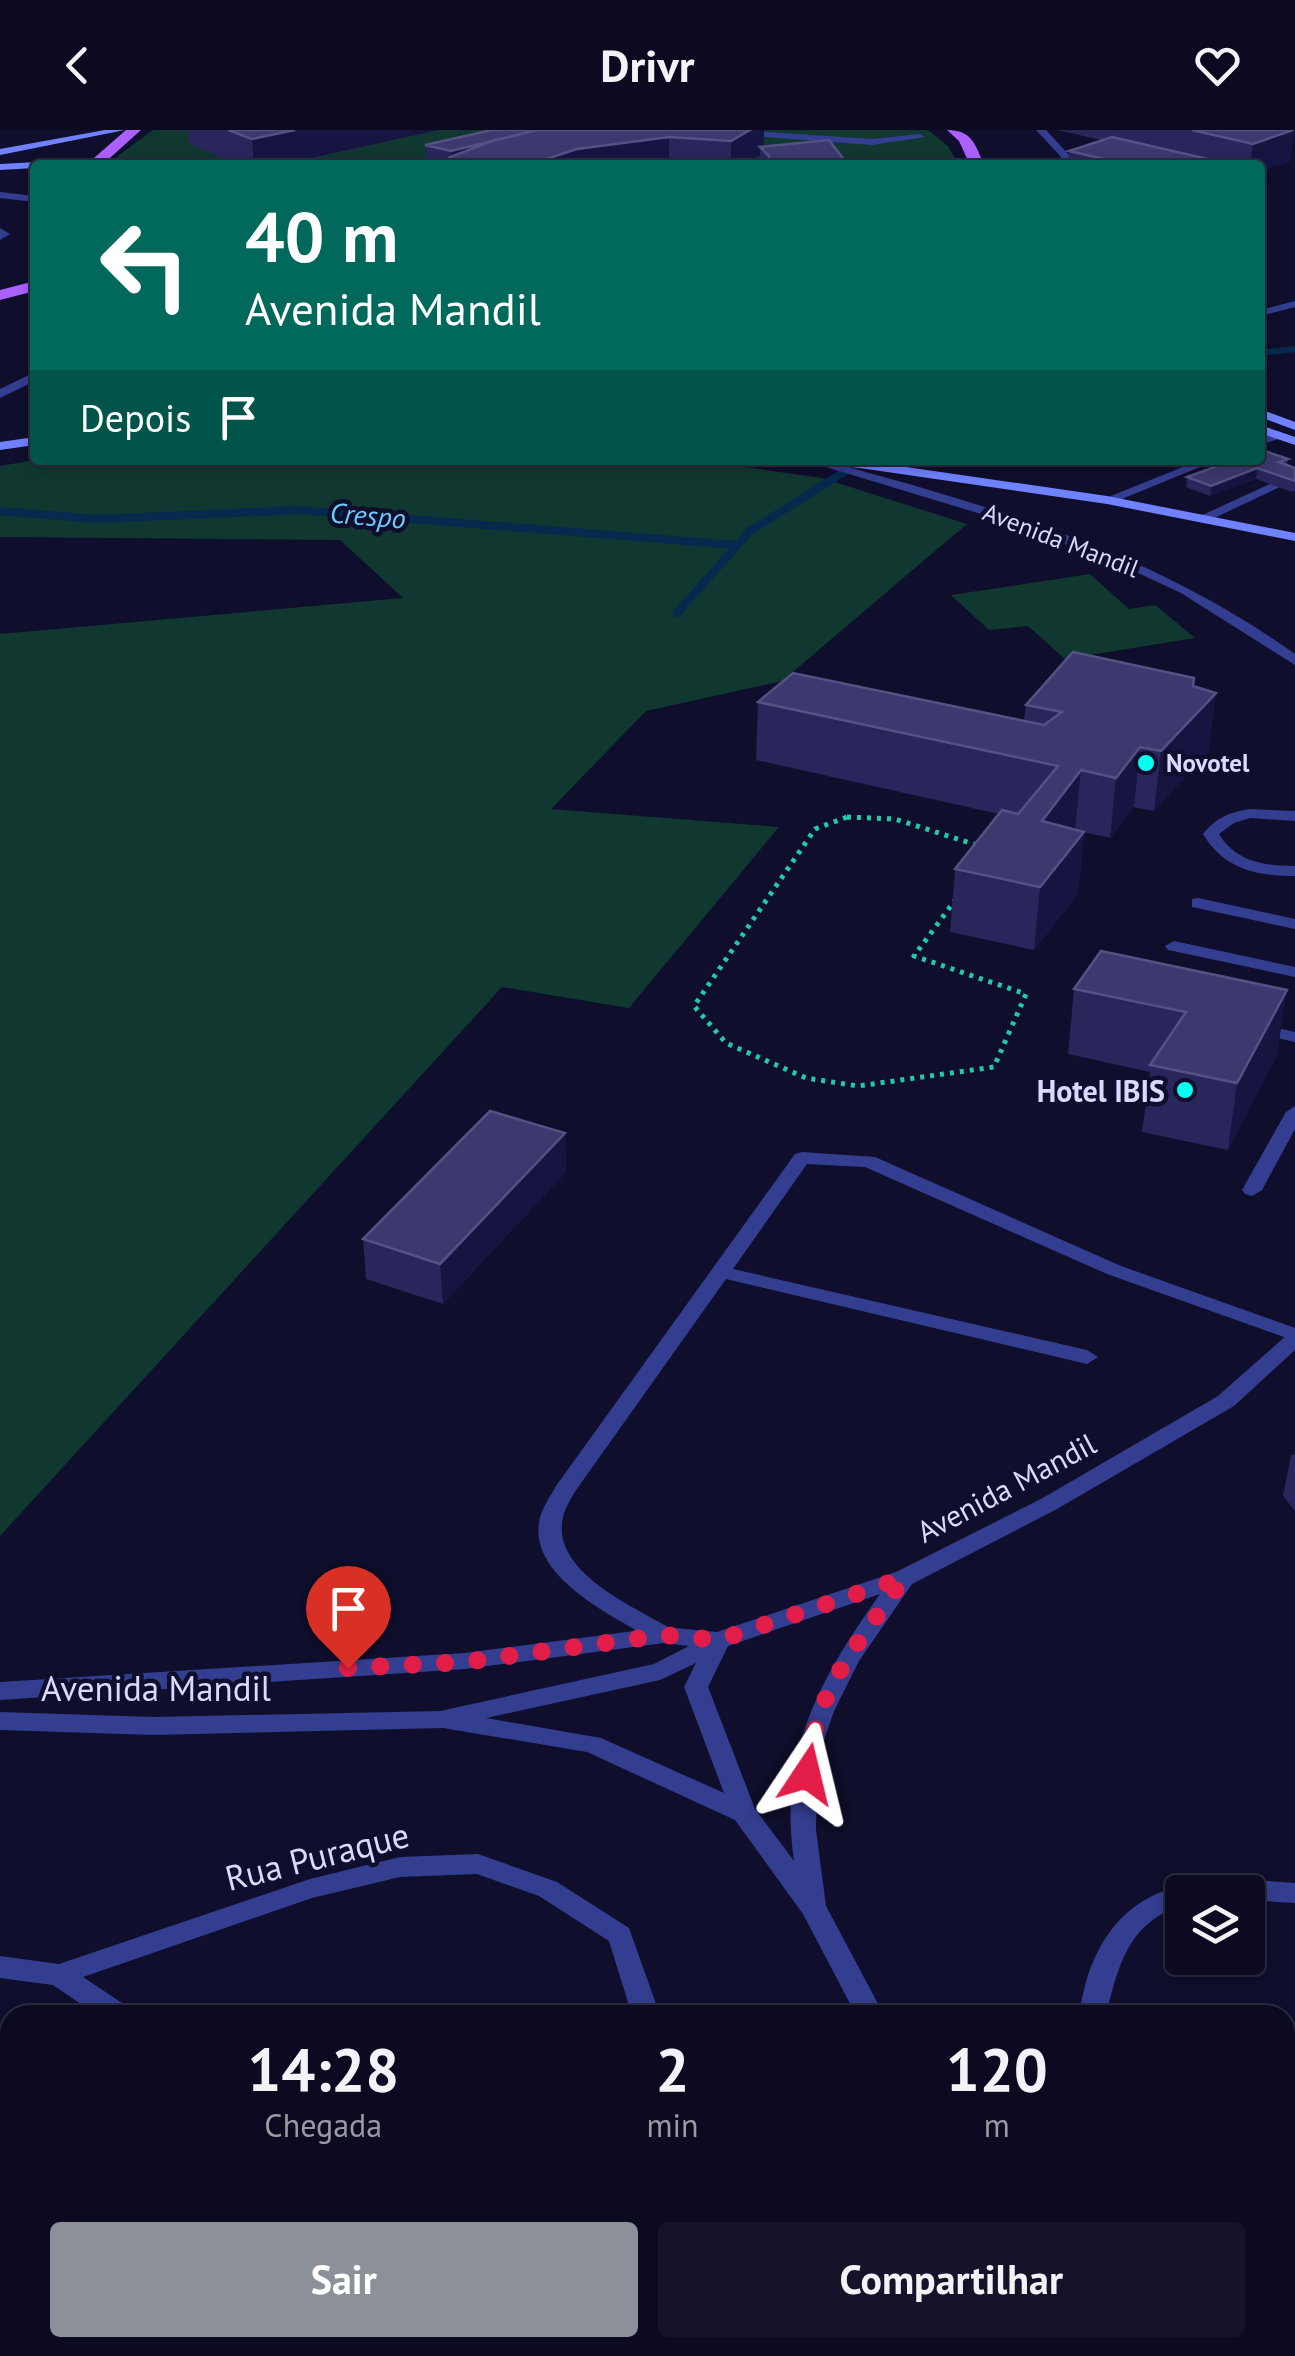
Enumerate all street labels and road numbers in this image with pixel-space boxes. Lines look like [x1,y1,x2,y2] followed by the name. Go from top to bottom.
[979,496,1144,585] street label: Avenida Mandil
[910,1423,1102,1551] street label: Avenida Mandil
[41,1665,271,1711] street label: Avenida Mandil
[220,1811,414,1901] street label: Rua Puraque

